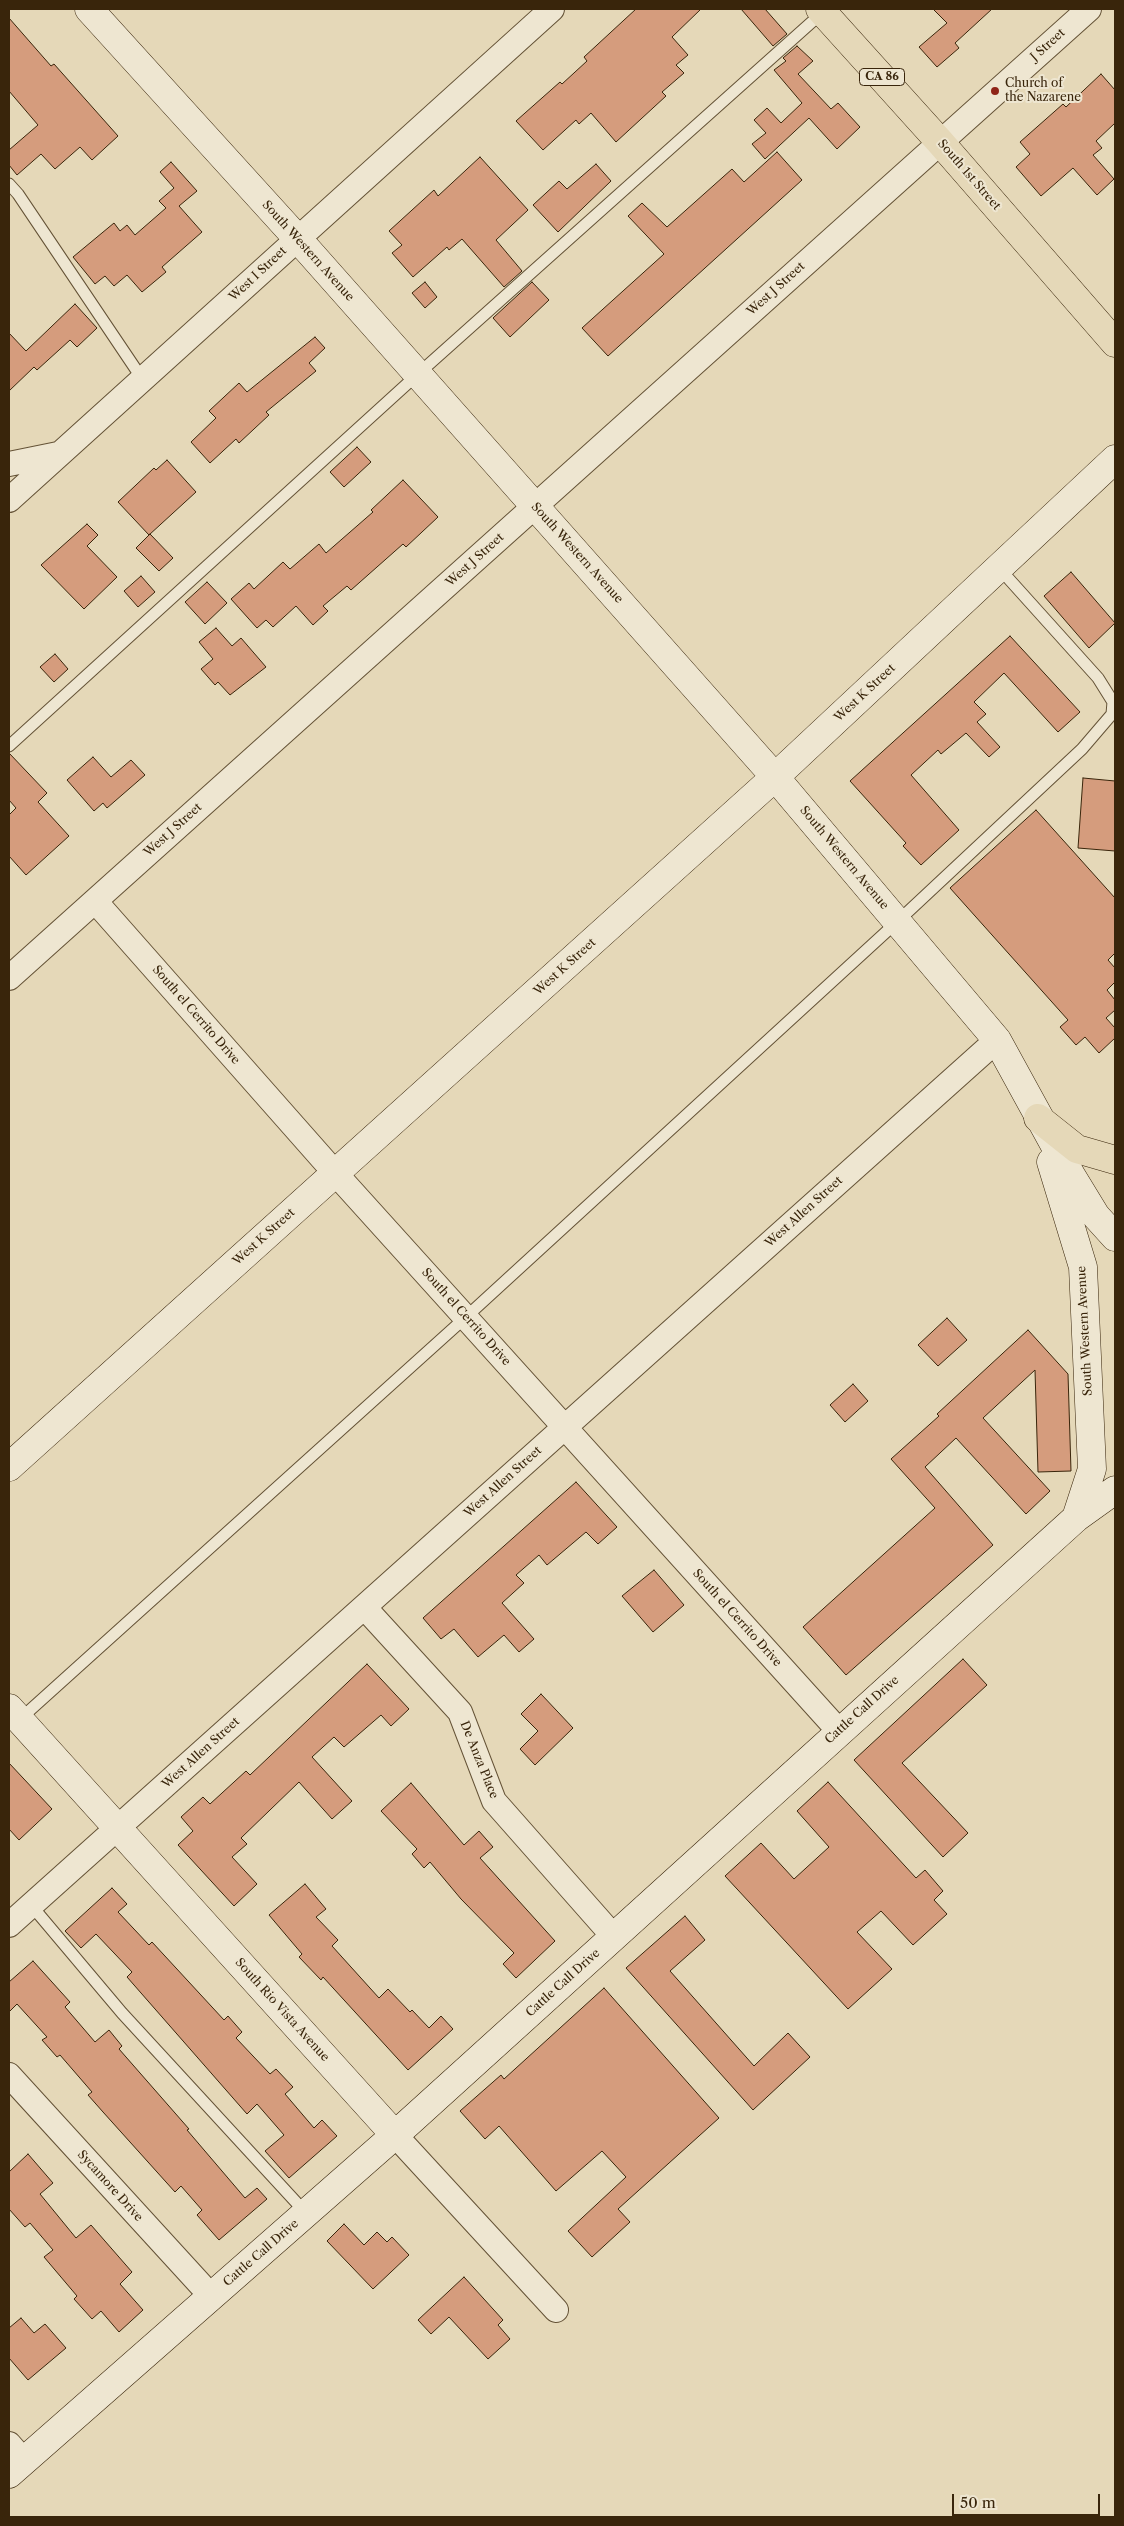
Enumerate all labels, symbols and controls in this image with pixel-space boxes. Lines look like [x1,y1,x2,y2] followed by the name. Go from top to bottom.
[1028,26,1068,64] street label: J Street
[860,68,904,86] road number: CA 86
[1005,77,1081,105] place label: Church of the Nazarene
[989,85,1001,97] marker: Church of the Nazarene
[935,137,1003,213] street label: South 1st Street
[259,198,357,304] street label: South Western Avenue
[226,244,290,304] street label: West I Street
[744,259,808,319] street label: West J Street
[528,500,626,606] street label: South Western Avenue
[443,530,507,590] street label: West J Street
[832,661,898,725] street label: West K Street
[141,800,205,860] street label: West J Street
[797,803,891,913] street label: South Western Avenue
[531,936,599,998] street label: West K Street
[149,963,243,1067] street label: South el Cerrito Drive
[762,1174,846,1250] street label: West Allen Street
[230,1206,298,1268] street label: West K Street
[418,1265,514,1369] street label: South el Cerrito Drive
[1074,1266,1096,1396] street label: South Western Avenue
[461,1444,545,1520] street label: West Allen Street
[689,1566,785,1670] street label: South el Cerrito Drive
[822,1673,902,1747] street label: Cattle Call Drive
[159,1715,243,1791] street label: West Allen Street
[457,1719,501,1801] street label: De Anza Place
[523,1946,603,2020] street label: Cattle Call Drive
[232,1955,332,2065] street label: South Rio Vista Avenue
[74,2148,146,2224] street label: Sycamore Drive
[221,2217,301,2289] street label: Cattle Call Drive
[954,2484,1102,2516] scale bar
[960,2493,996,2512] text: 50 m

